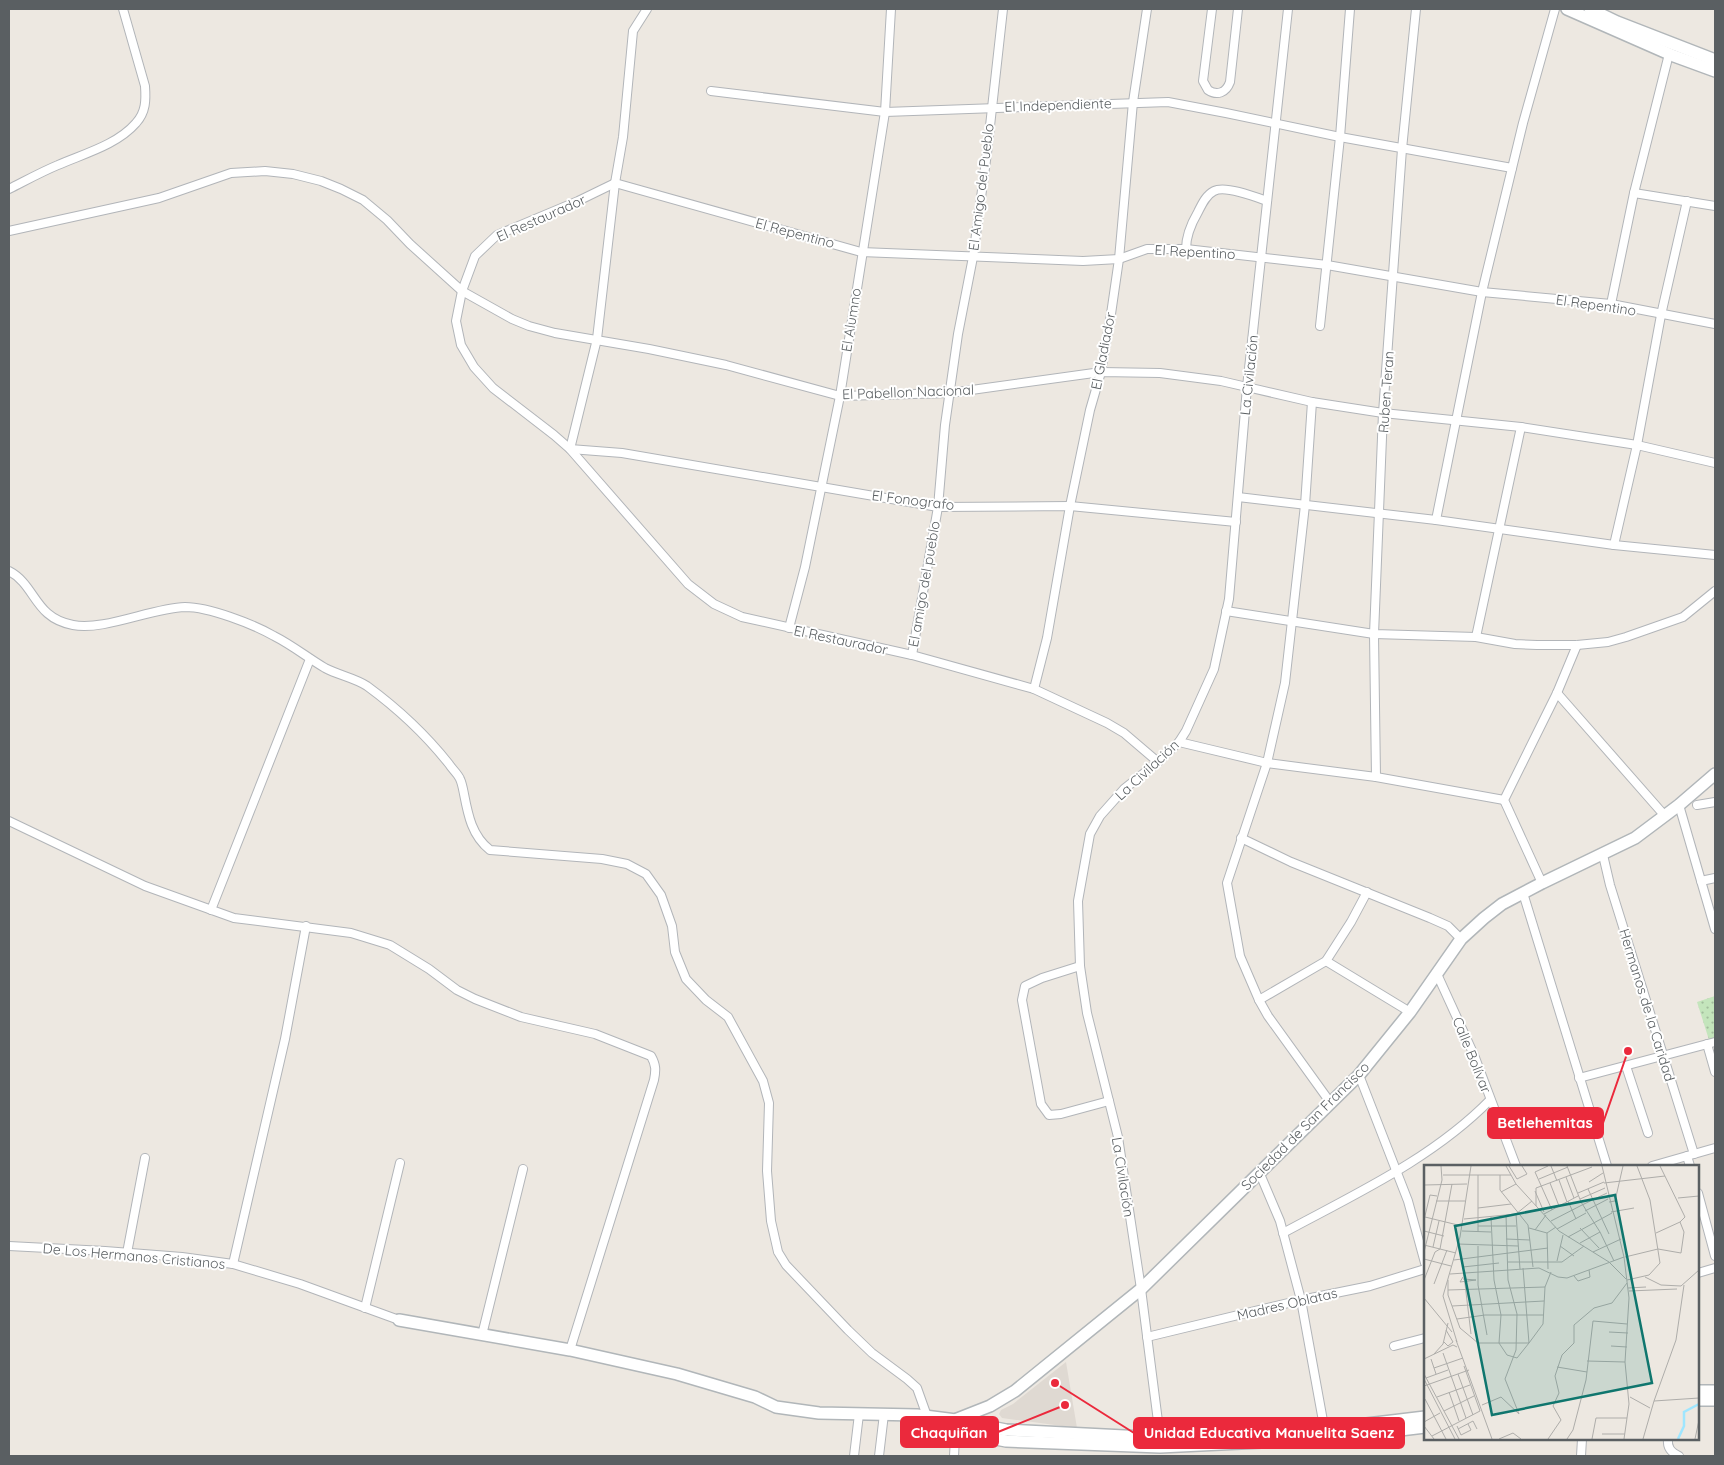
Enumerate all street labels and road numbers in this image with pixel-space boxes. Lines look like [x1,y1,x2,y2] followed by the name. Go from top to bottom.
[1004,94,1112,116] street label: El Independiente
[964,122,998,252] street label: El Amigo del Pueblo
[494,190,589,246] street label: El Restaurador
[754,214,836,252] street label: El Repentino
[1154,241,1236,263] street label: El Repentino
[837,287,865,353] street label: El Alumno
[1555,290,1637,320] street label: El Repentino
[1087,310,1119,391] street label: El Gladiador
[1236,334,1262,416] street label: La Civilación
[1374,350,1398,434] street label: Ruben Teran
[842,381,974,403] street label: El Pabellon Nacional
[871,486,955,514] street label: El Fonografo
[904,520,944,648] street label: El amigo del pueblo
[792,621,890,659] street label: El Restaurador
[1111,736,1183,804] street label: La Civilación
[1615,926,1679,1084] street label: Hermanos de la Caridad
[1449,1014,1496,1096] street label: Calle Bolívar
[1237,1058,1373,1194] street label: Sociedad de San Francisco
[1108,1136,1138,1218] street label: La Civilación
[42,1239,226,1273] street label: De Los Hermanos Cristianos
[1235,1284,1339,1324] street label: Madres Oblatas

